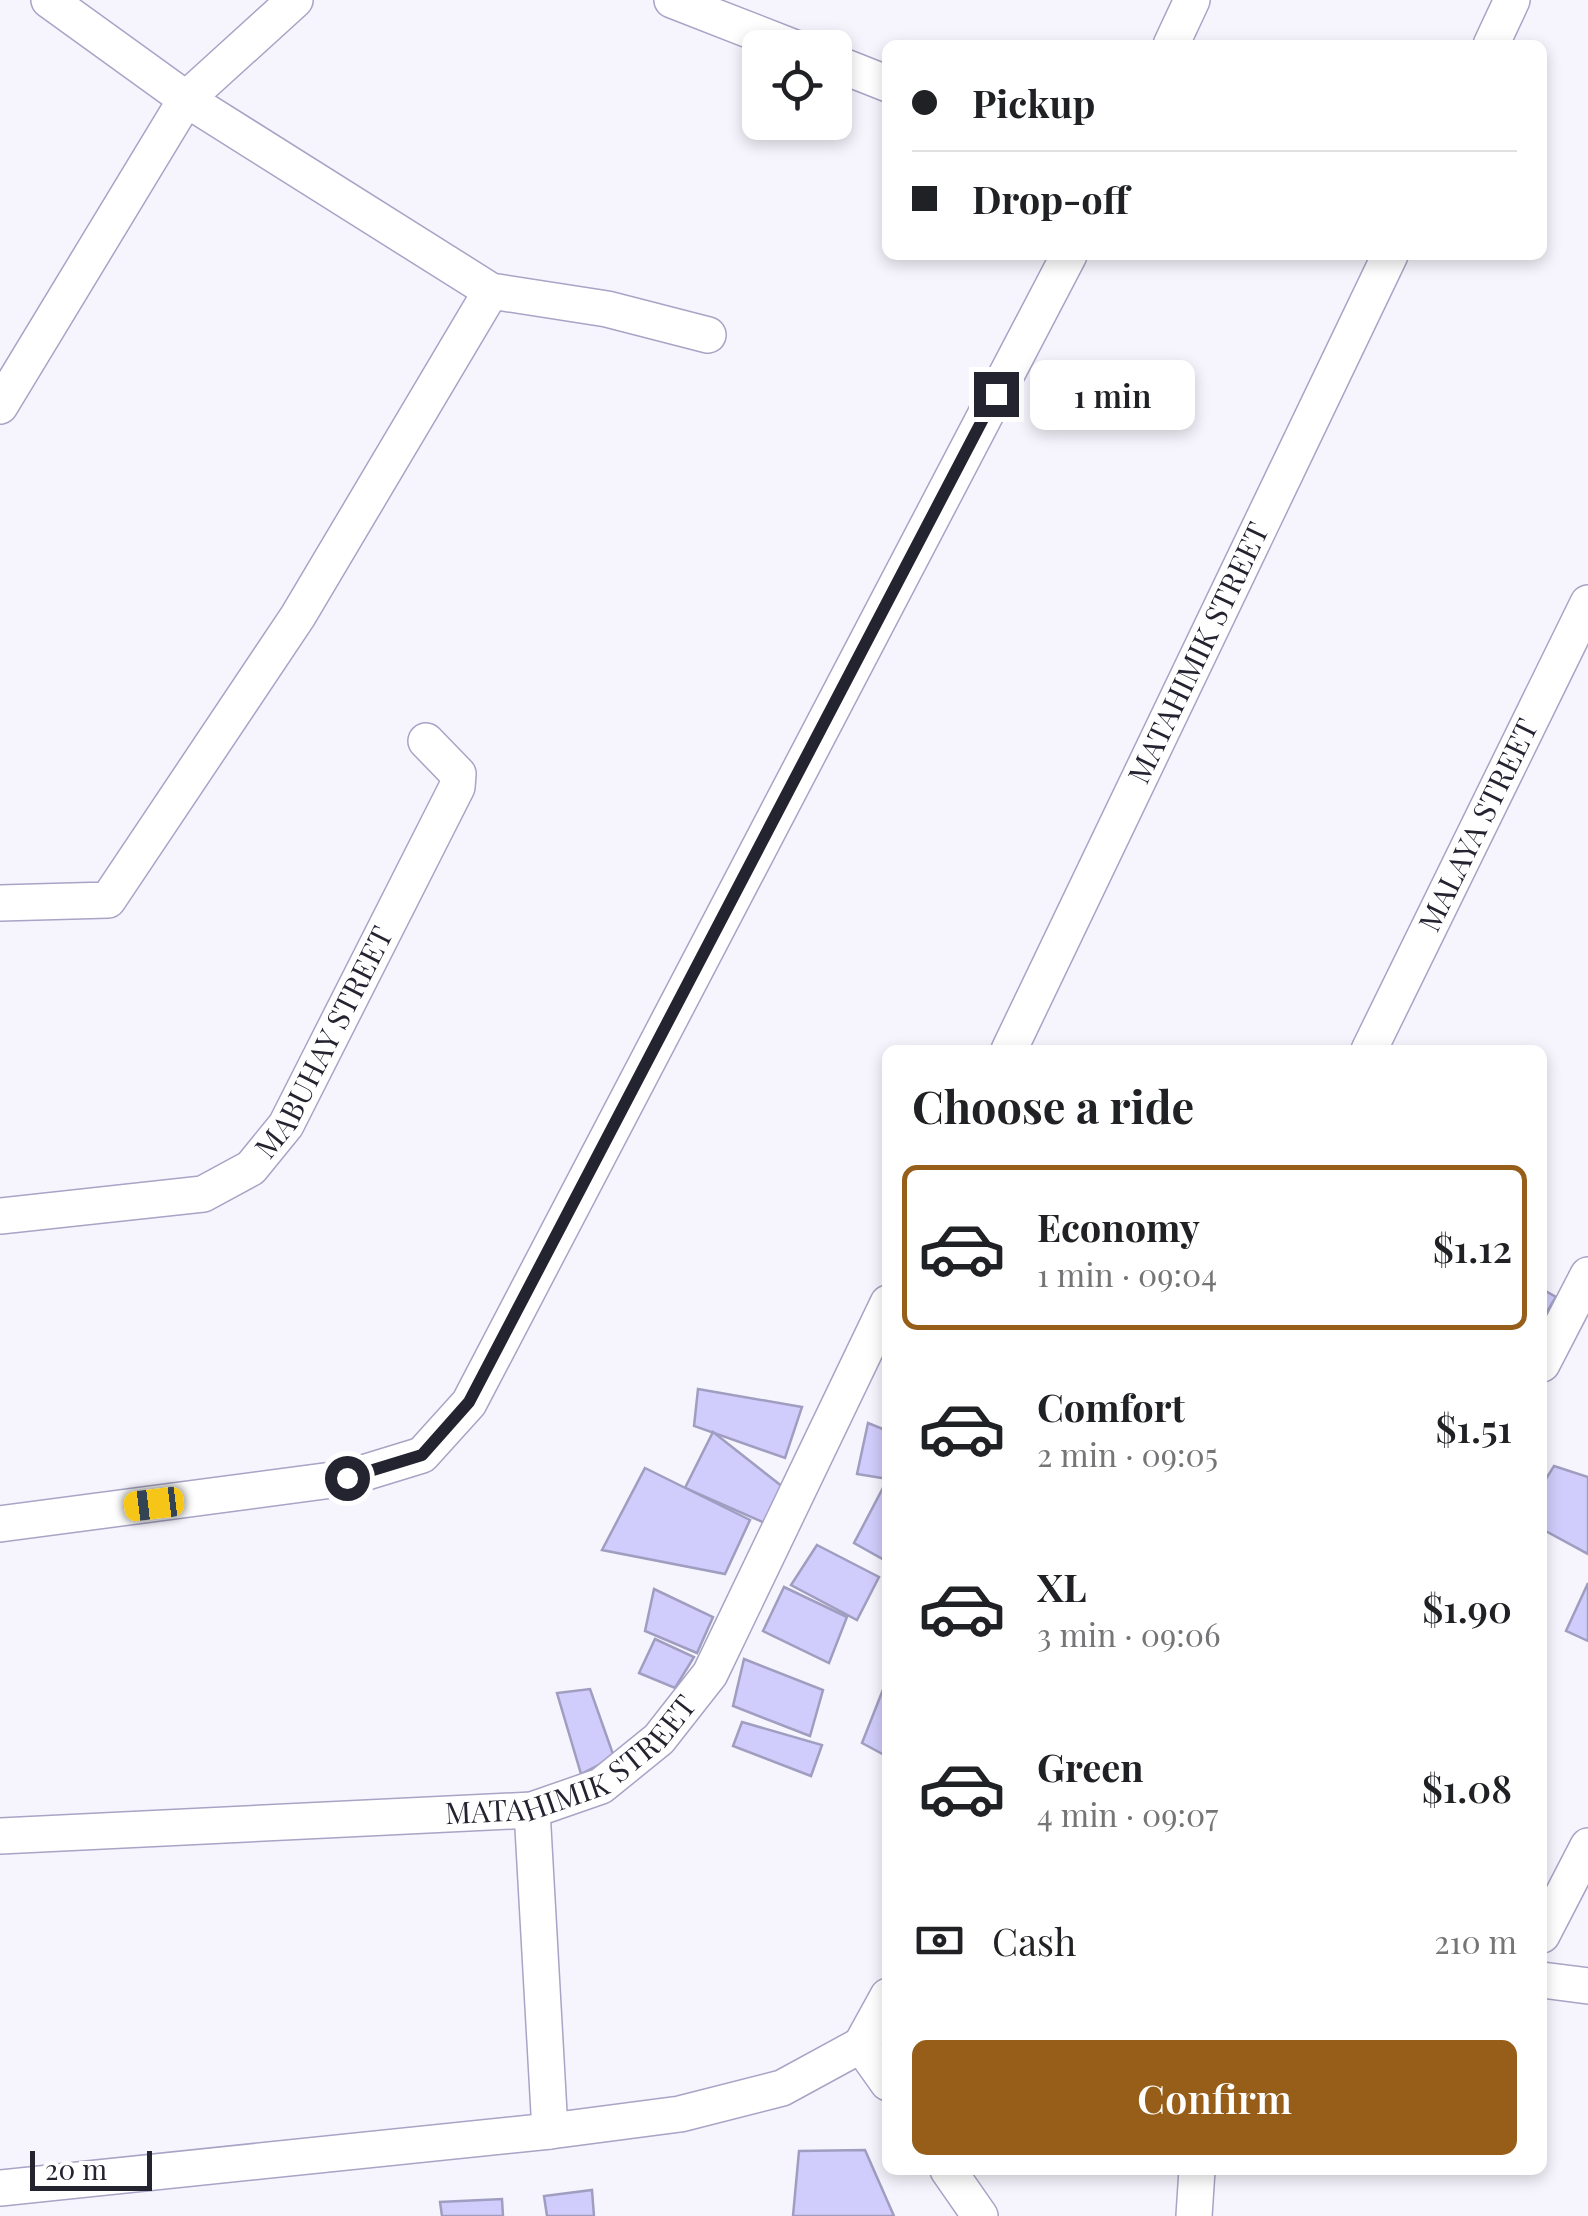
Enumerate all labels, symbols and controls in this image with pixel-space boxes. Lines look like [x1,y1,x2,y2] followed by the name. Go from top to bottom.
[742,30,852,140] map controls
[742,30,852,140] button: locate
[972,77,1095,128] text: Pickup
[972,173,1129,224] text: Drop-off
[1031,359,1196,429] callout: 1 min
[974,372,1019,417] route end
[1074,373,1151,416] text: 1 min
[1118,515,1277,789] street label: MATAHIMIK STREET
[1408,712,1546,937] street label: MALAYA STREET
[245,919,401,1166] street label: MABUHAY STREET
[912,1075,1194,1135] text: Choose a ride
[1037,1201,1200,1252] text: Economy
[917,1203,1007,1293] icon: car
[1433,1222,1512,1273] text: $1.12
[1037,1252,1217,1295] text: 1 min · 09:04
[1037,1381,1185,1432] text: Comfort
[917,1383,1007,1473] icon: car
[1435,1402,1512,1453] text: $1.51
[1037,1432,1218,1475] text: 2 min · 09:05
[325,1456,370,1501] route start
[122,1485,186,1523] car
[1037,1561,1086,1612] text: XL
[917,1563,1007,1653] icon: car
[1422,1582,1512,1633] text: $1.90
[1037,1612,1220,1655] text: 3 min · 09:06
[444,1686,704,1832] street label: MATAHIMIK STREET
[1037,1741,1144,1792] text: Green
[917,1743,1007,1833] icon: car
[1422,1762,1512,1813] text: $1.08
[1037,1792,1218,1835] text: 4 min · 09:07
[912,1913,967,1968] icon: cash
[992,1915,1076,1966] text: Cash
[1434,1919,1517,1962] text: 210 m
[912,2040,1517,2155] button: Confirm
[30,2146,152,2190] scale bar
[45,2150,107,2187] text: 20 m

